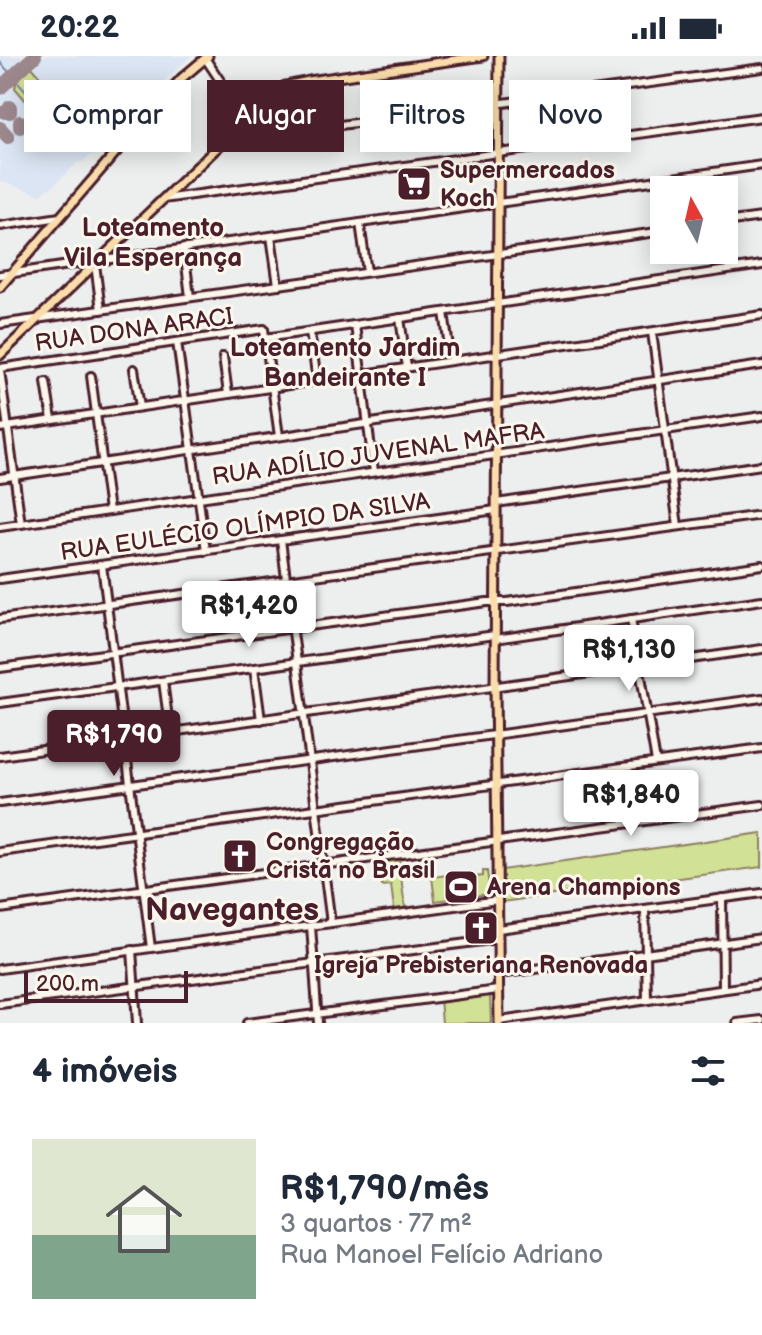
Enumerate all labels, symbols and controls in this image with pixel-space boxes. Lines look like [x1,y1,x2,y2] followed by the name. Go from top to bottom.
[40,10,119,46] text: 20:22
[24,80,191,152] chip: Comprar
[207,80,344,152] chip: Alugar
[360,80,493,152] chip: Filtros
[509,80,631,152] chip: Novo
[440,156,615,213] place label: Supermercados Koch
[395,165,433,203] supermarket icon: Supermercados Koch
[650,176,738,264] north arrow
[650,176,738,264] map controls
[64,213,242,274] district label: Loteamento Vila Esperança
[33,302,235,358] street label: RUA DONA ARACI
[230,333,460,394] district label: Loteamento Jardim Bandeirante I
[210,415,546,492] street label: RUA ADÍLIO JUVENAL MAFRA
[58,486,432,567] street label: RUA EULÉCIO OLÍMPIO DA SILVA
[175,581,323,649] pin: R$1,420
[200,591,298,622] text: R$1,420
[555,625,703,693] pin: R$1,130
[582,635,676,666] text: R$1,130
[40,710,188,778] pin: R$1,790
[65,720,163,751] text: R$1,790
[557,770,705,838] pin: R$1,840
[582,780,680,811] text: R$1,840
[266,828,435,885] place label: Congregação Cristã no Brasil
[221,837,259,875] church icon: Congregação Cristã no Brasil
[442,868,480,906] sports icon: Arena Champions
[486,873,681,902] place label: Arena Champions
[145,891,319,930] district label: Navegantes
[462,909,500,947] church icon: Igreja Prebisteriana Renovada
[314,951,648,980] place label: Igreja Prebisteriana Renovada
[24,967,188,1003] scale bar
[36,971,99,998] text: 200 m
[686,1049,730,1093] icon: filters
[32,1051,178,1092] text: 4 imóveis
[280,1168,489,1209] text: R$1,790/mês
[96,1171,192,1267] icon: home
[280,1209,472,1240] text: 3 quartos · 77 m²
[280,1240,603,1271] text: Rua Manoel Felício Adriano

